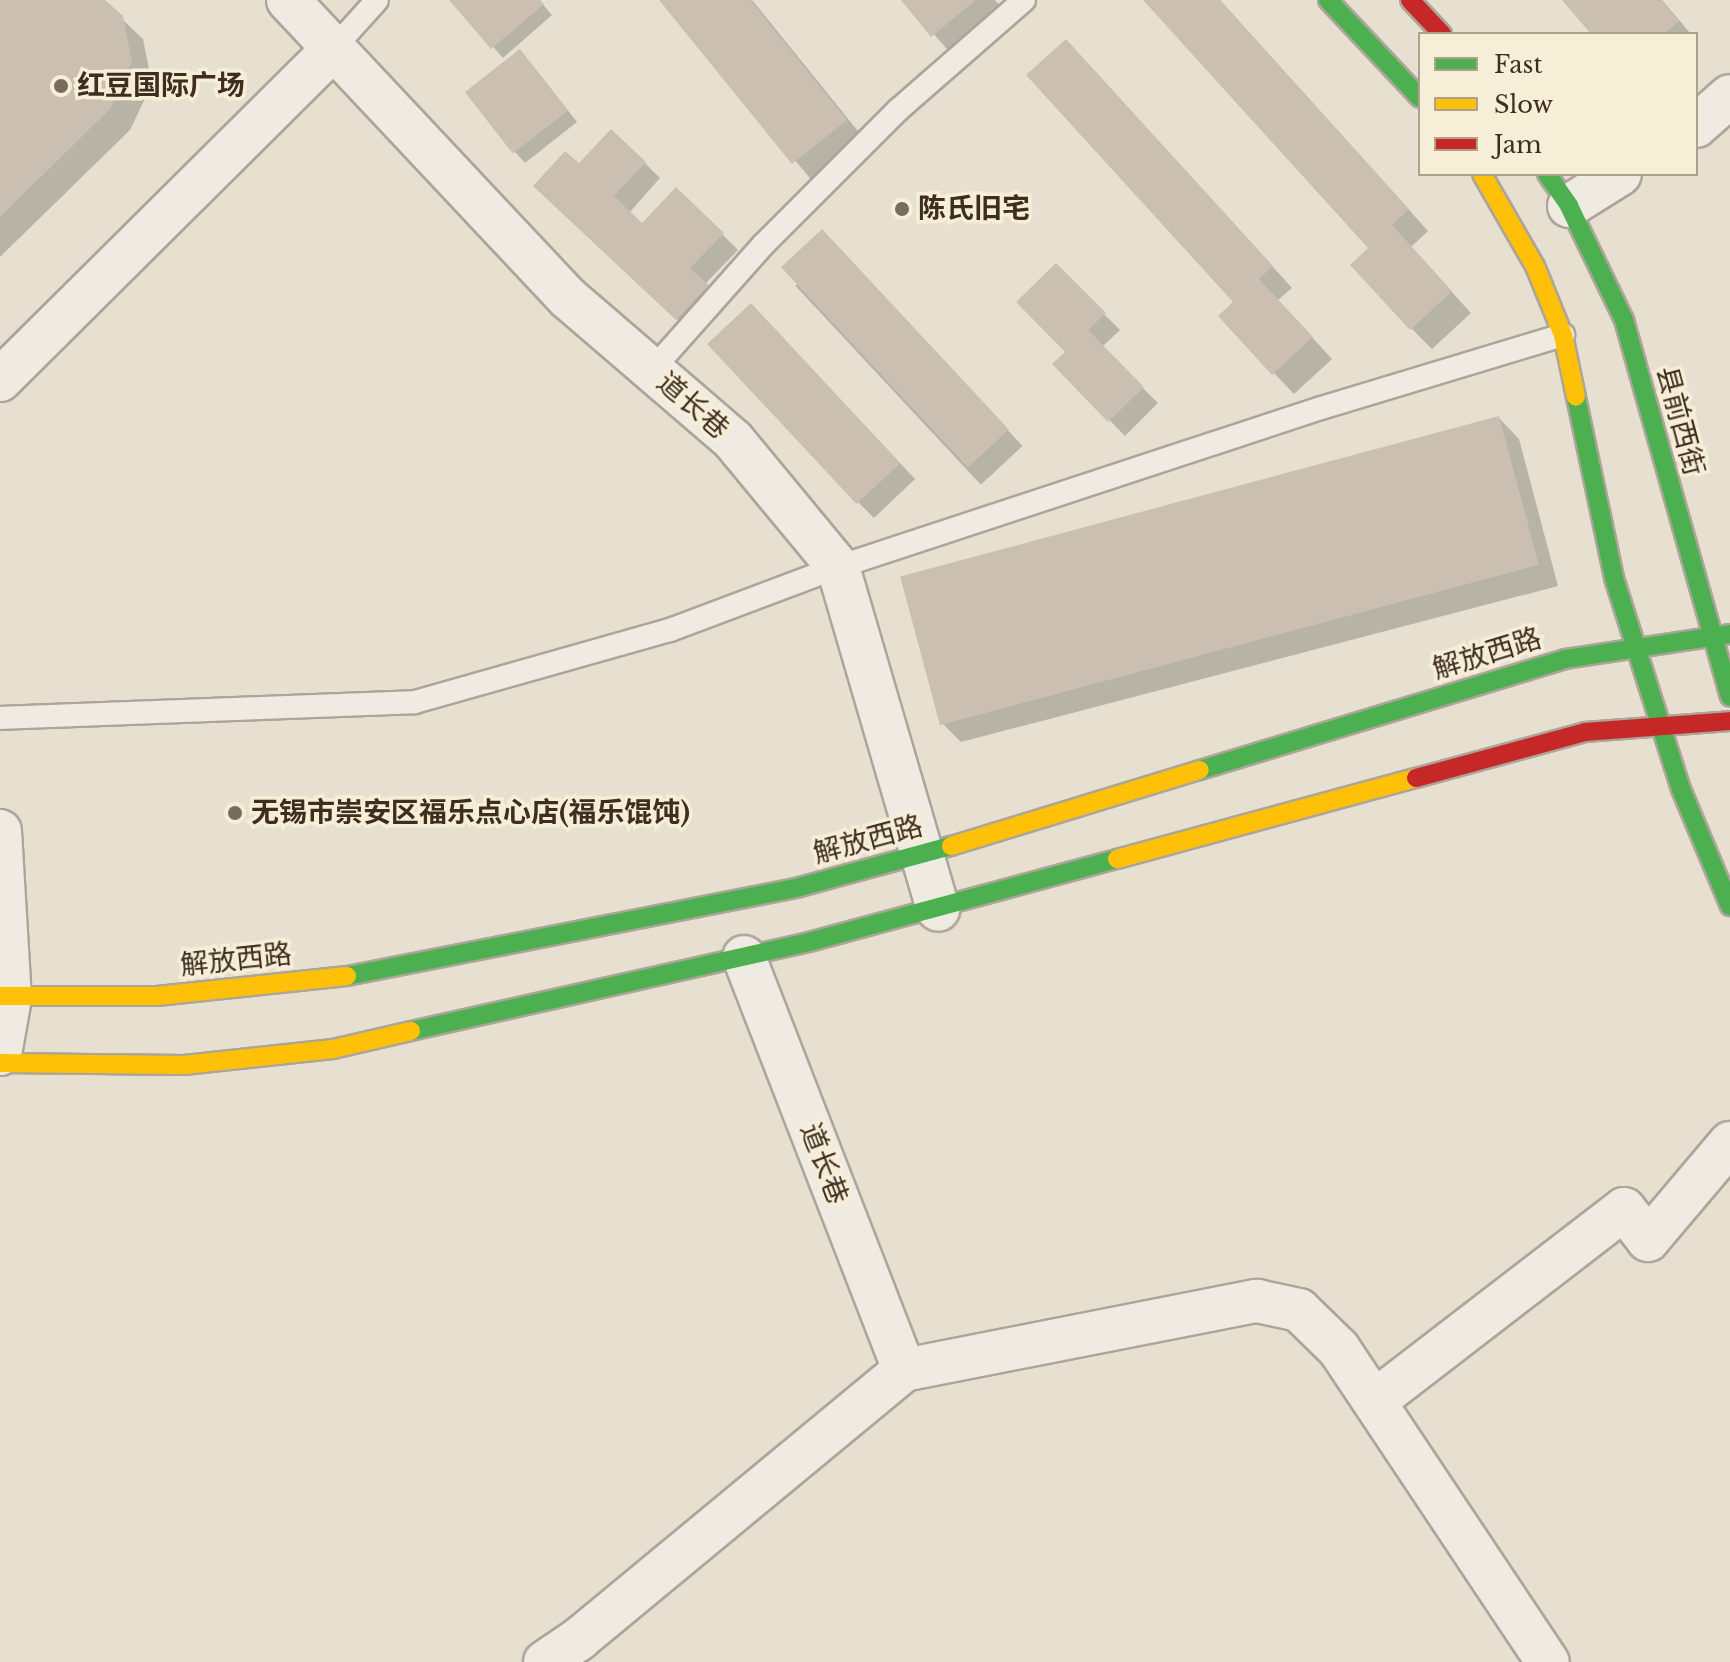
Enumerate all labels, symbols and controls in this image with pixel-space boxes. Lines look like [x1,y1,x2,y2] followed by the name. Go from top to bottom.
[1418,32,1698,176] legend
[1494,50,1542,79] text: Fast
[77,69,245,103] place label: 红豆国际广场
[52,77,70,95] marker: 红豆国际广场
[1494,90,1553,119] text: Slow
[1494,130,1542,159] text: Jam
[918,192,1030,226] place label: 陈氏旧宅
[893,200,911,218] marker: 陈氏旧宅
[1649,363,1711,479] street label: 县前西街
[650,366,736,446] street label: 道长巷
[1429,622,1545,686] street label: 解放西路
[251,796,690,830] place label: 无锡市崇安区福乐点心店(福乐馄饨)
[226,804,244,822] marker: 无锡市崇安区福乐点心店(福乐馄饨)
[810,809,926,871] street label: 解放西路
[179,937,293,983] street label: 解放西路
[793,1119,855,1209] street label: 道长巷

